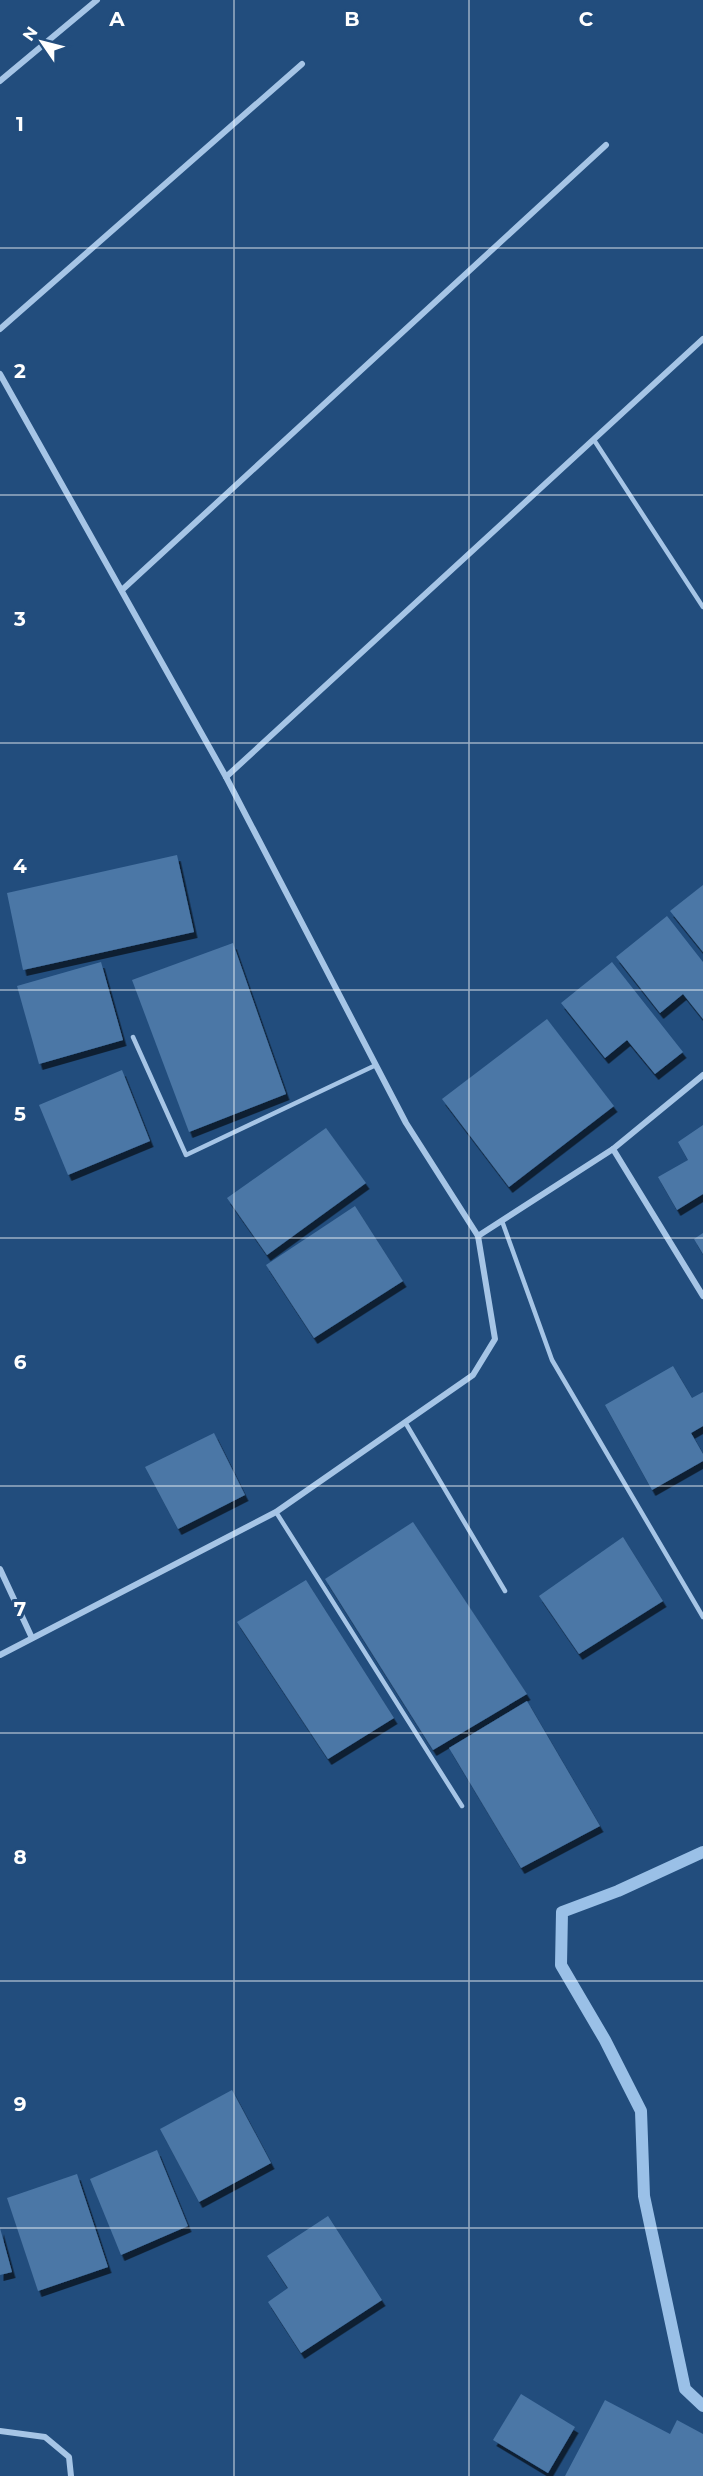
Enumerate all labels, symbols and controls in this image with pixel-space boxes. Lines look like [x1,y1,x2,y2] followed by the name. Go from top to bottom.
[108,7,125,31] text: A
[344,7,360,31] text: B
[579,7,594,31] text: C
[12,12,72,72] north arrow
[19,23,42,44] text: N
[16,112,24,136] text: 1
[14,359,26,383] text: 2
[13,607,26,631] text: 3
[13,854,27,878] text: 4
[14,1102,26,1126] text: 5
[14,1350,27,1374] text: 6
[14,1597,26,1621] text: 7
[13,1845,27,1869] text: 8
[14,2092,26,2116] text: 9

